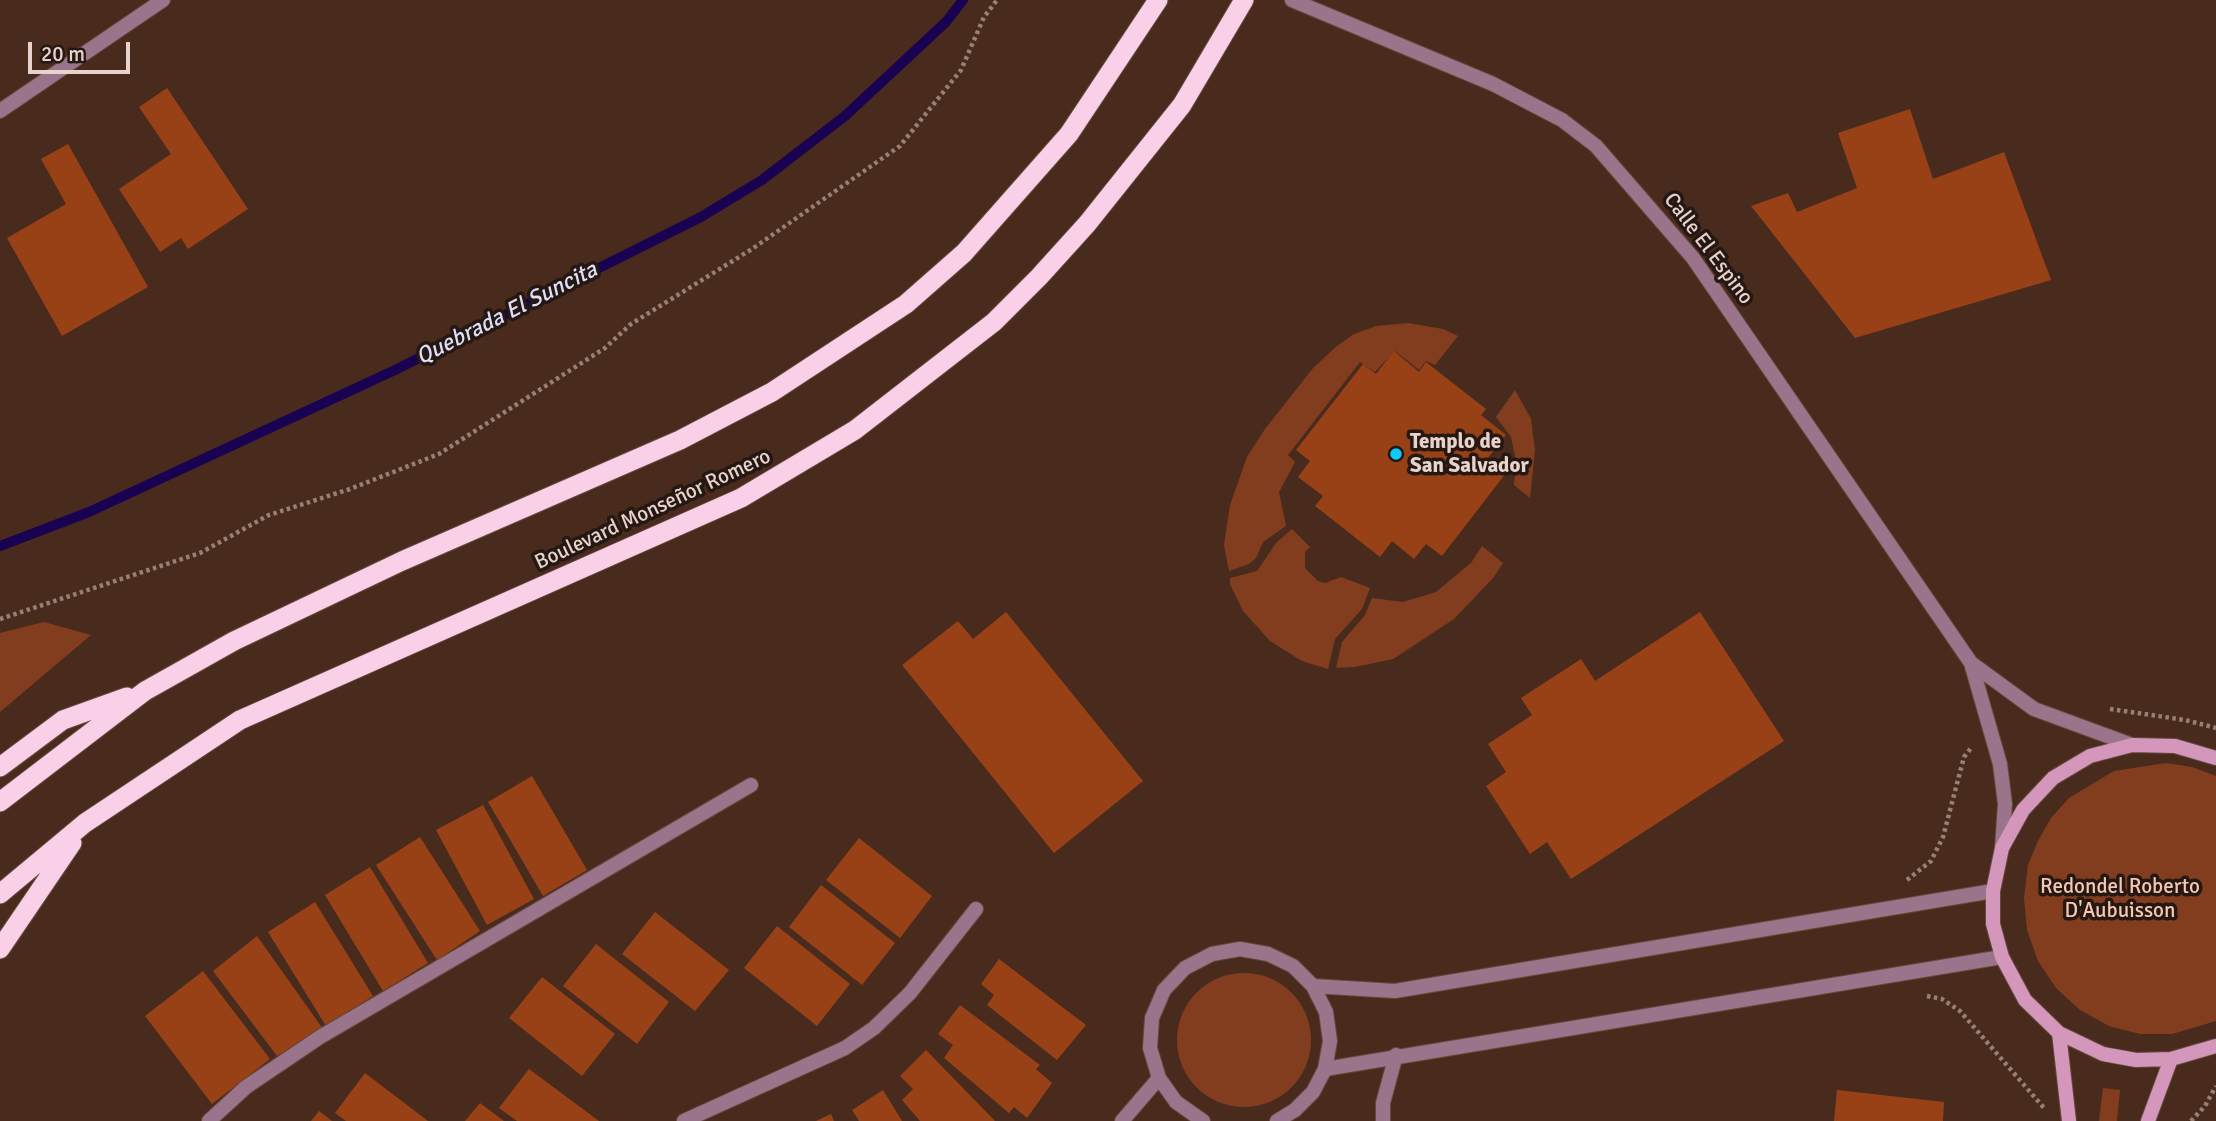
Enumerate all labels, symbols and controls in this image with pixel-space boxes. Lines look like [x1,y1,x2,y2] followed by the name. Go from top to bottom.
[32,28,133,72] scale bar
[41,41,85,67] text: 20 m
[1658,188,1758,310] street label: Calle El Espino
[412,256,602,372] water label: Quebrada El Suncita
[1410,429,1529,479] place label: Templo de San Salvador
[531,444,775,576] street label: Boulevard Monseñor Romero
[1388,446,1404,462] marker: Templo de San Salvador
[2040,874,2200,924] park label: Redondel Roberto D'Aubuisson

